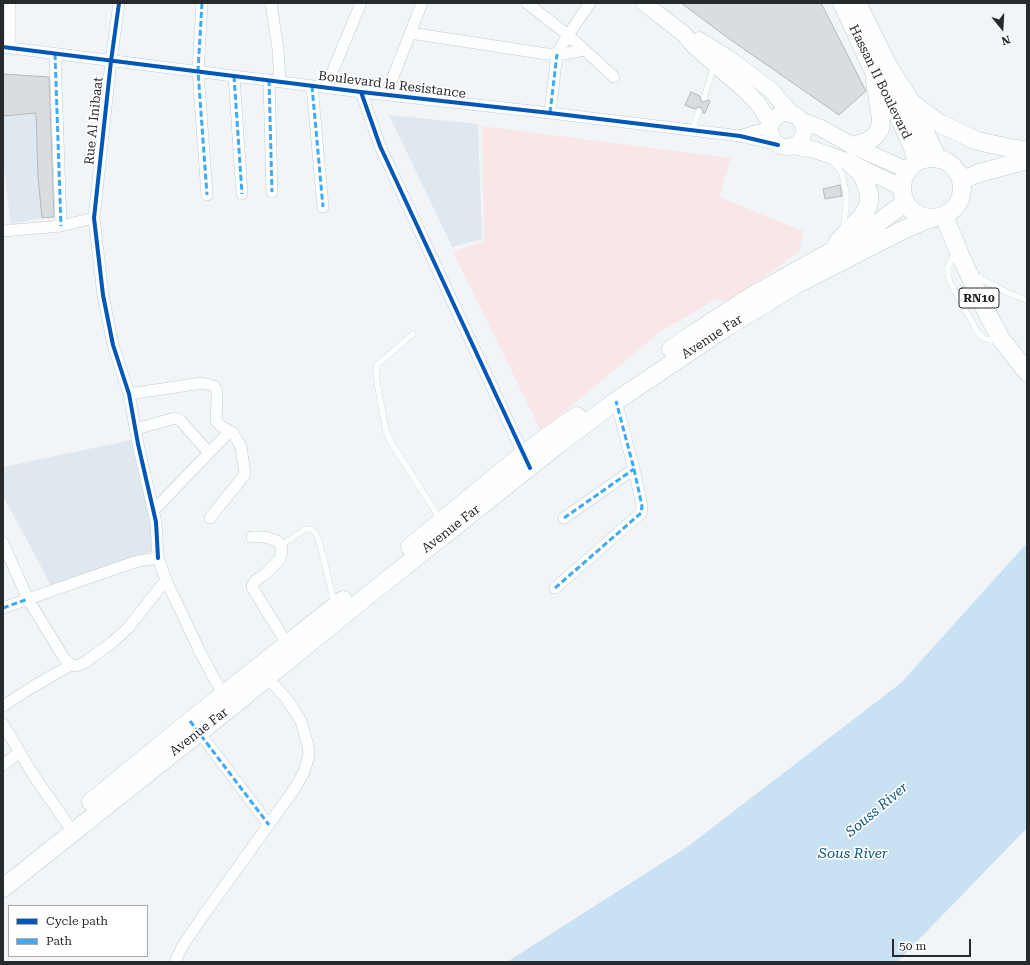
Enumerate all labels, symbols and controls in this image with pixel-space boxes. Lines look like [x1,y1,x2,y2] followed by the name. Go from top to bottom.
[982,8,1022,48] north arrow
[845,22,915,142] street label: Hassan II Boulevard
[1000,32,1012,47] text: N
[317,68,467,102] street label: Boulevard la Resistance
[82,76,106,166] street label: Rue Al Inibaat
[959,288,999,308] road number: RN10
[679,312,745,362] street label: Avenue Far
[419,501,483,557] street label: Avenue Far
[167,704,231,760] street label: Avenue Far
[842,779,912,841] water label: Souss River
[818,846,888,862] water label: Sous River
[8,905,148,957] legend
[46,914,108,928] text: Cycle path
[894,931,973,957] scale bar
[46,934,72,948] text: Path
[899,939,926,953] text: 50 m

